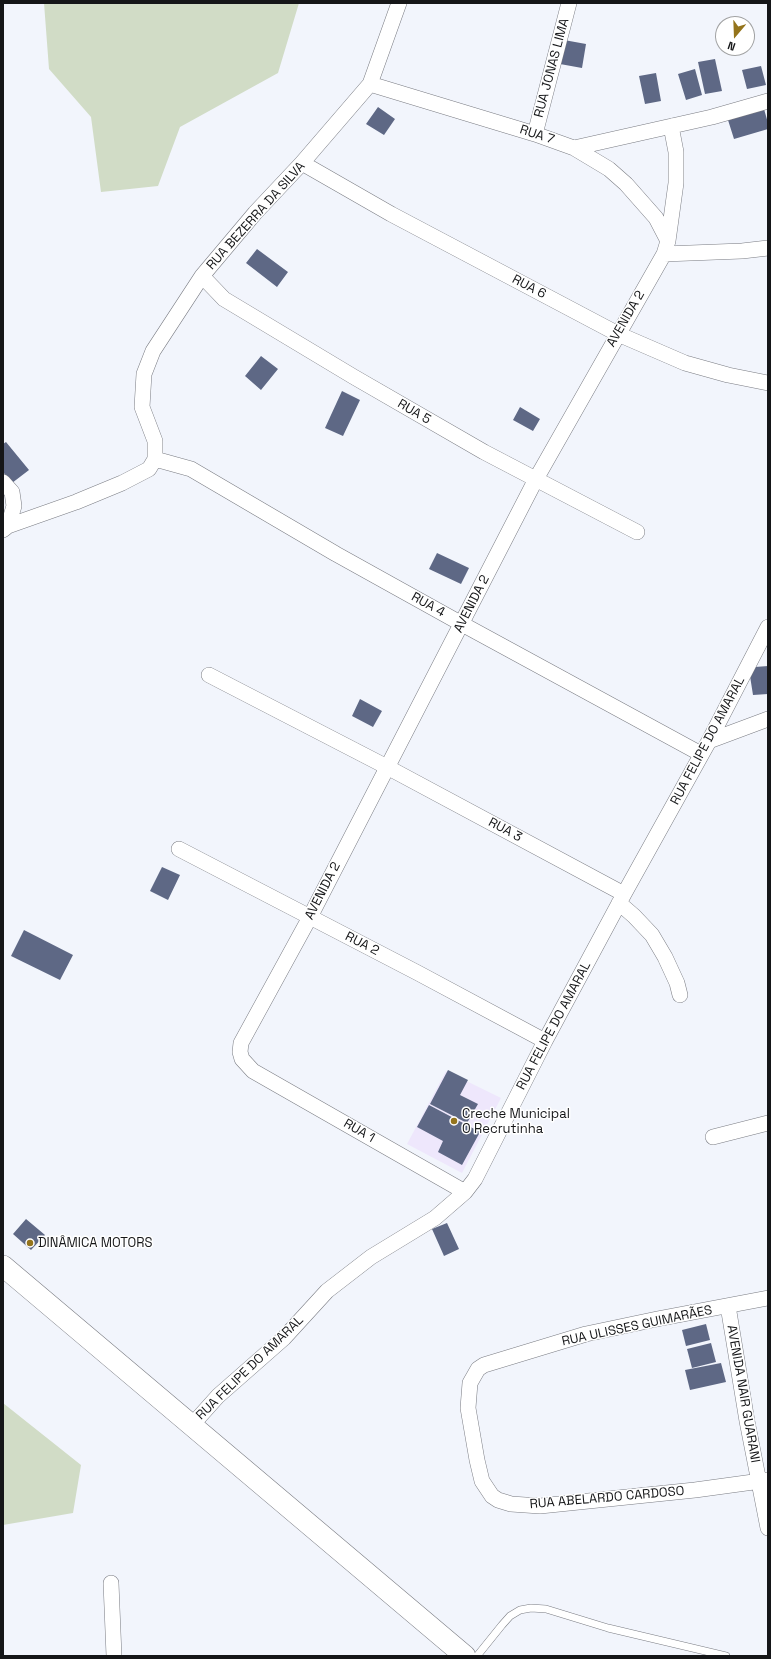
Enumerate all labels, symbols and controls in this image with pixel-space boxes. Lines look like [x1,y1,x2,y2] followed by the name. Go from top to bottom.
[715,16,755,56] north arrow
[531,17,573,119] street label: RUA JONAS LIMA
[726,39,737,54] text: N
[518,122,556,148] street label: RUA 7
[203,159,309,273] street label: RUA BEZERRA DA SILVA
[509,272,549,302] street label: RUA 6
[604,288,648,350] street label: AVENIDA 2
[395,396,433,428] street label: RUA 5
[451,573,493,635] street label: AVENIDA 2
[408,589,448,621] street label: RUA 4
[668,674,748,808] street label: RUA FELIPE DO AMARAL
[485,815,525,845] street label: RUA 3
[302,860,344,922] street label: AVENIDA 2
[342,929,382,959] street label: RUA 2
[514,959,594,1093] street label: RUA FELIPE DO AMARAL
[462,1106,570,1137] place label: Creche Municipal O Recrutinha
[341,1116,377,1146] street label: RUA 1
[449,1116,459,1126] marker: Creche Municipal O Recrutinha
[38,1235,152,1251] place label: DINÂMICA MOTORS
[25,1238,35,1248] marker: DINÂMICA MOTORS
[560,1302,714,1350] street label: RUA ULISSES GUIMARÃES
[193,1313,307,1423] street label: RUA FELIPE DO AMARAL
[723,1324,763,1464] street label: AVENIDA NAIR GUARANI
[529,1483,685,1513] street label: RUA ABELARDO CARDOSO

